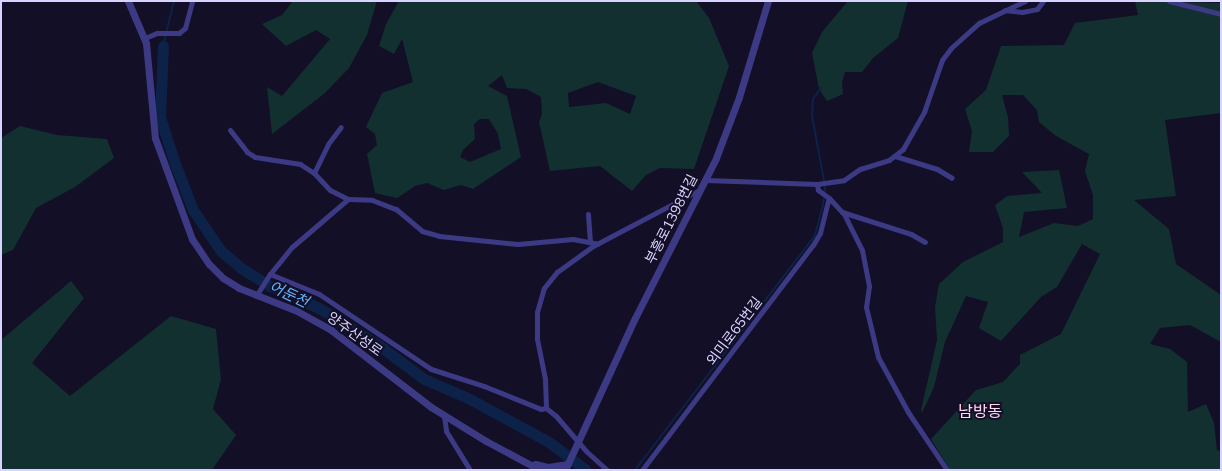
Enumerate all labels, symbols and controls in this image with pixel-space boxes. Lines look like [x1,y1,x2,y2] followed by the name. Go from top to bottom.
[641,172,701,266] street label: 부흥로1398번길
[266,277,312,311] water label: 어둔천
[703,294,765,368] street label: 외미로65번길
[324,308,386,360] street label: 양주산성로
[958,401,1002,421] district label: 남방동

